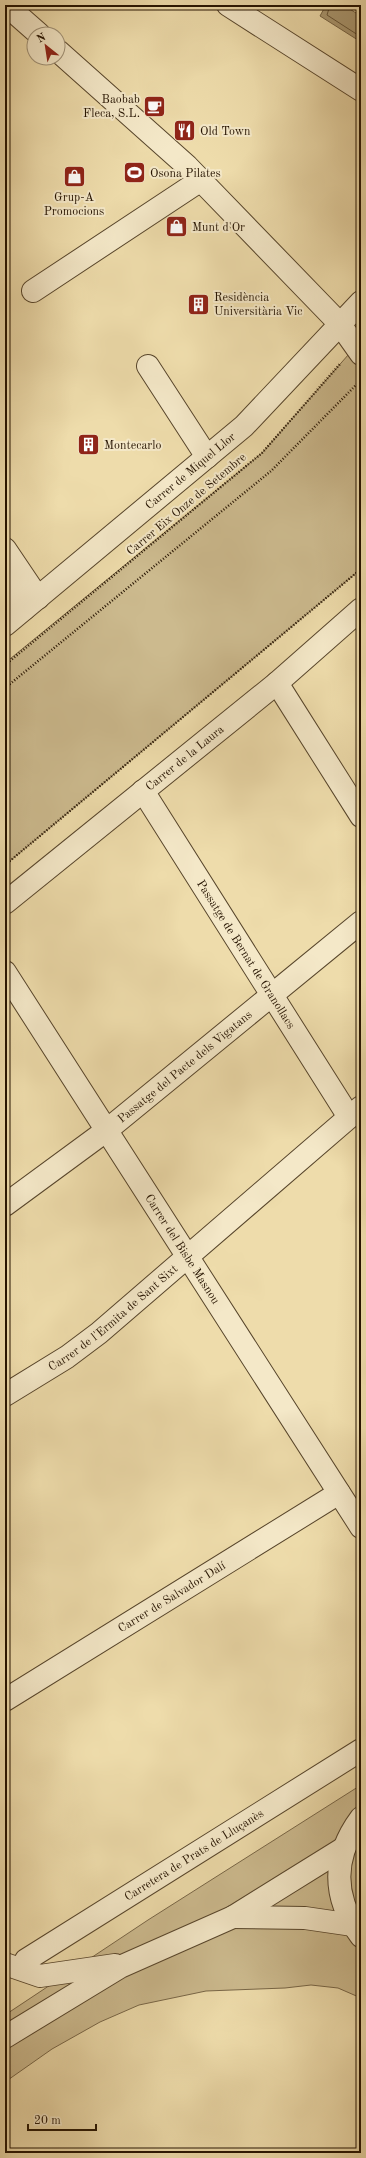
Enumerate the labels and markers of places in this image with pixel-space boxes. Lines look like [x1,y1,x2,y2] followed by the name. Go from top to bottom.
[142,93,168,119] cafe icon: Baobab Fleca, S.L.
[83,94,140,120] place label: Baobab Fleca, S.L.
[171,118,197,144] restaurant icon: Old Town
[200,126,251,138] place label: Old Town
[122,160,148,186] sports icon: Osona Pilates
[61,163,87,189] shop icon: Grup-A Promocions
[150,168,221,180] place label: Osona Pilates
[44,192,104,218] place label: Grup-A Promocions
[164,214,190,240] shop icon: Munt d'Or
[192,222,245,234] place label: Munt d'Or
[186,291,212,317] building icon: Residència Universitària Vic
[214,292,303,318] place label: Residència Universitària Vic
[75,432,101,458] building icon: Montecarlo
[104,440,162,452] place label: Montecarlo

